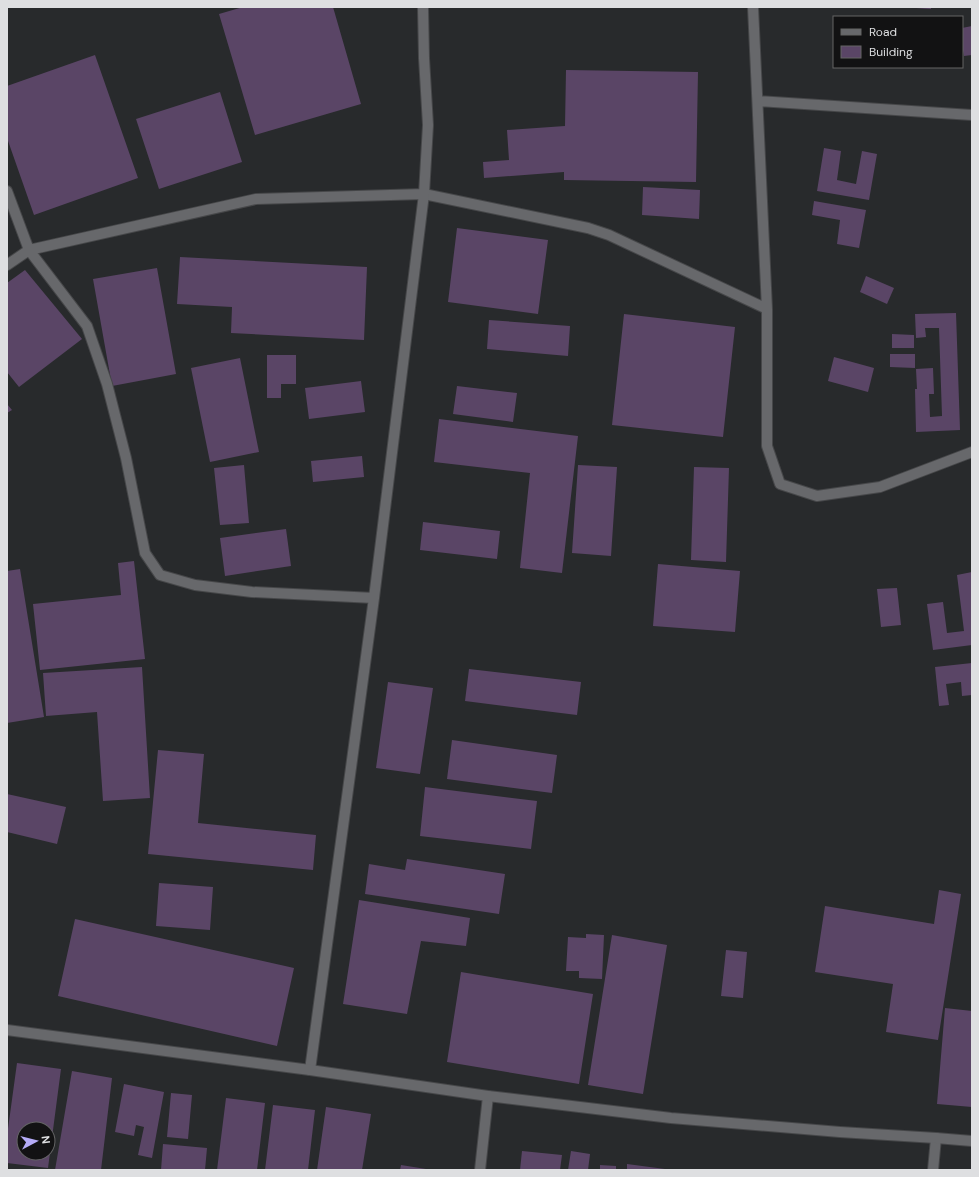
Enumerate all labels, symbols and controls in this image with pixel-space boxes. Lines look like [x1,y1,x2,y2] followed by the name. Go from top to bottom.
[833,16,963,68] legend
[869,24,897,40] text: Road
[869,44,913,60] text: Building
[16,1121,56,1161] north arrow
[38,1135,53,1145] text: N

